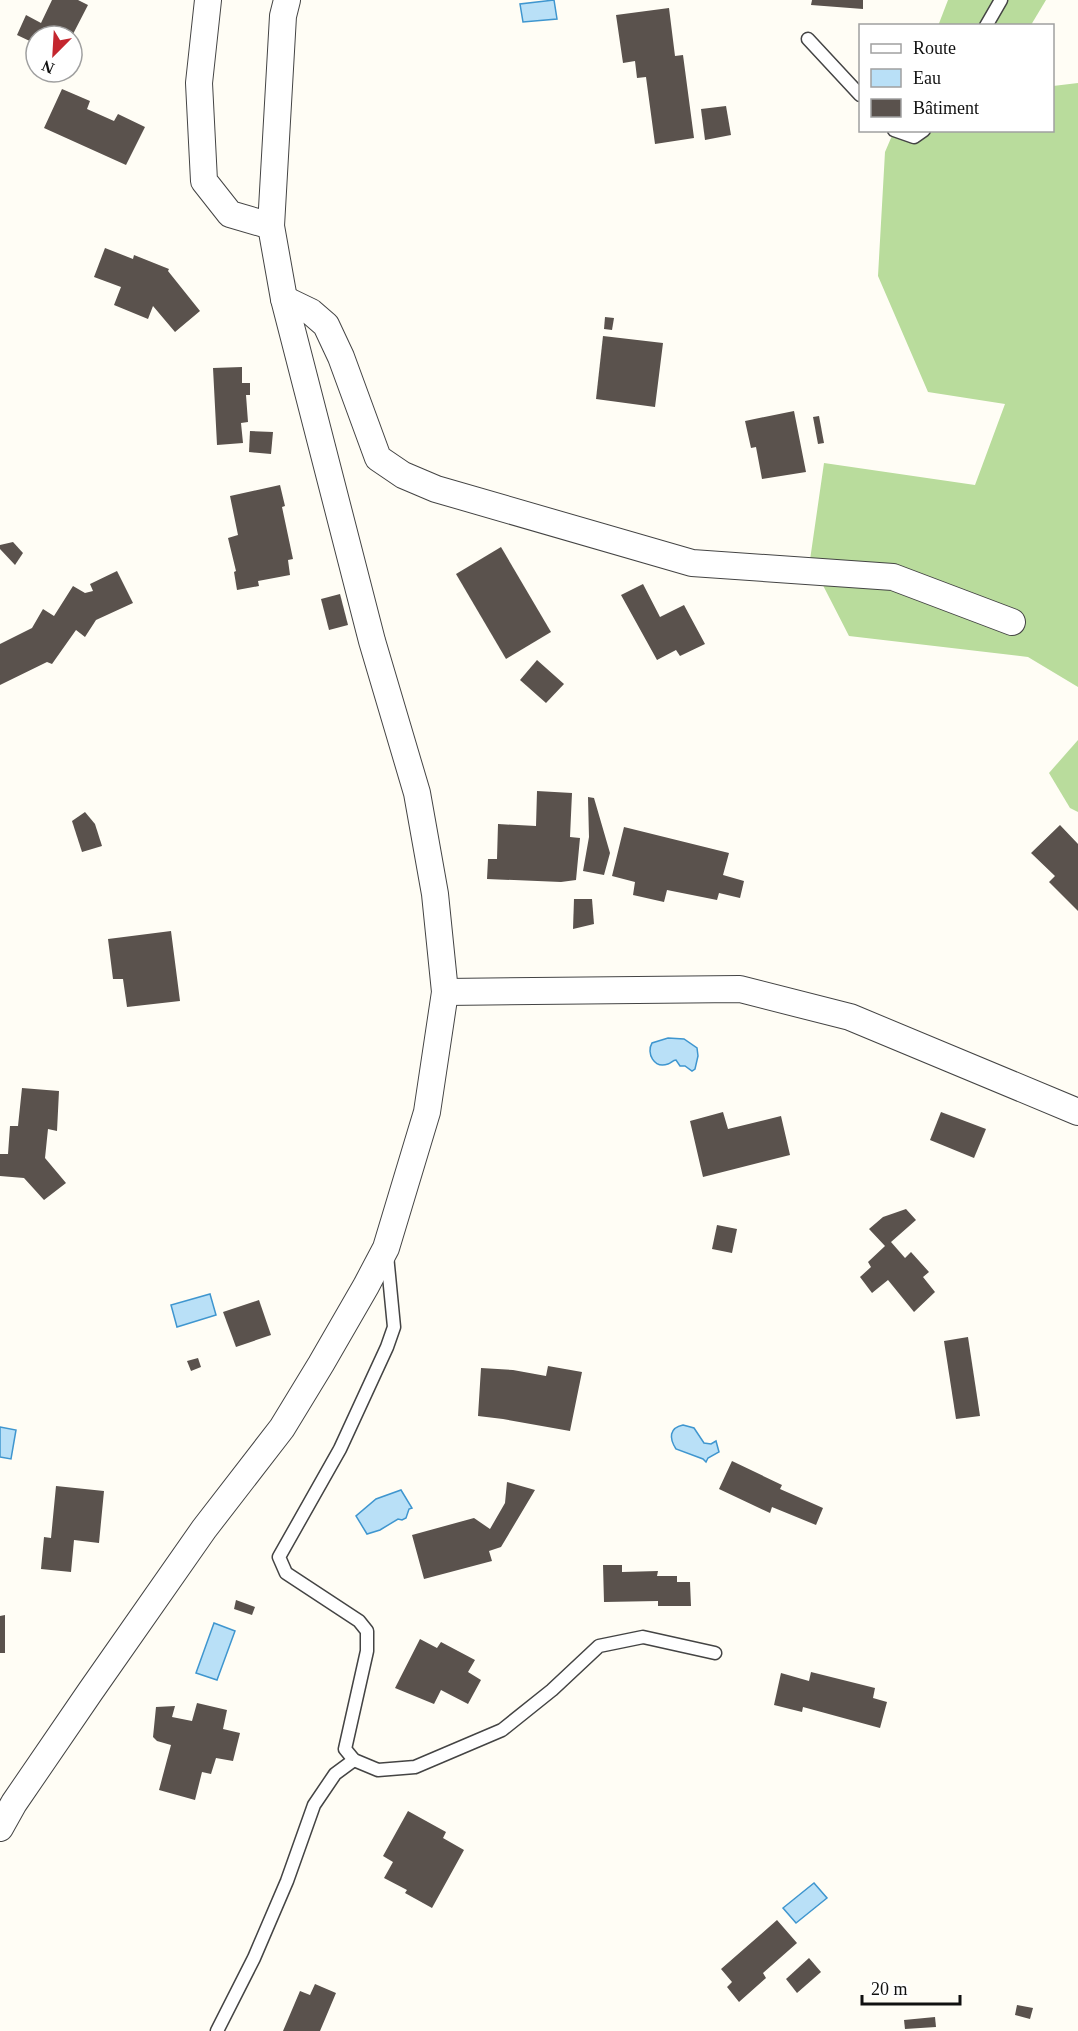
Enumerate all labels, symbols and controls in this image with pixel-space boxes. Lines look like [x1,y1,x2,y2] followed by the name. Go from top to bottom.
[24,24,84,84] north arrow
[859,24,1054,132] legend
[913,38,956,58] text: Route
[39,57,57,77] text: N
[913,68,941,88] text: Eau
[913,98,979,118] text: Bâtiment
[862,1968,960,2006] scale bar
[871,1979,908,1999] text: 20 m

